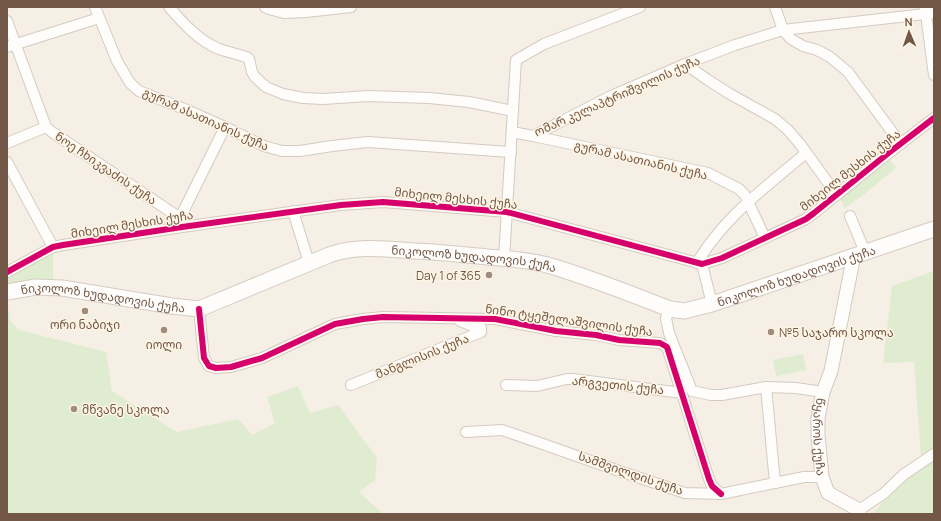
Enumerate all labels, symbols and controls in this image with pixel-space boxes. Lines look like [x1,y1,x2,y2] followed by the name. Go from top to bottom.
[889,12,929,52] north arrow
[904,14,913,29] text: N
[531,52,703,140] street label: ომარ კელაპტრიშვილის ქუჩა
[140,83,272,155] street label: გურამ ასათიანის ქუჩა
[796,125,904,215] street label: მიხეილ მესხის ქუჩა
[52,128,160,208] street label: ნოე ჩხიკვაძის ქუჩა
[573,136,709,184] street label: გურამ ასათიანის ქუჩა
[394,183,518,213] street label: მიხეილ მესხის ქუჩა
[70,206,194,242] street label: მიხეილ მესხის ქუჩა
[391,241,559,276] street label: ნიკოლოზ ხუდადოვის ქუჩა
[715,241,878,310] street label: ნიკოლოზ ხუდადოვის ქუჩა
[416,267,481,284] place label: Day 1 of 365
[484,270,494,280] marker: Day 1 of 365
[19,278,186,316] street label: ნიკოლოზ ხუდადოვის ქუჩა
[484,300,654,340] street label: ნინო ტყეშელაშვილის ქუჩა
[80,306,90,316] marker: ორი ნაბიჯი
[50,316,120,333] place label: ორი ნაბიჯი
[779,324,894,341] place label: №5 საჯარო სკოლა
[159,325,169,335] marker: იოლი
[766,327,776,337] marker: №5 საჯარო სკოლა
[373,329,471,383] street label: მანგლისის ქუჩა
[146,336,182,353] place label: იოლი
[571,372,665,398] street label: არგვეთის ქუჩა
[810,397,830,476] street label: წყაროს ქუჩა
[82,401,170,418] place label: მწვანე სკოლა
[69,404,79,414] marker: მწვანე სკოლა
[576,447,686,499] street label: სამშვილდის ქუჩა

